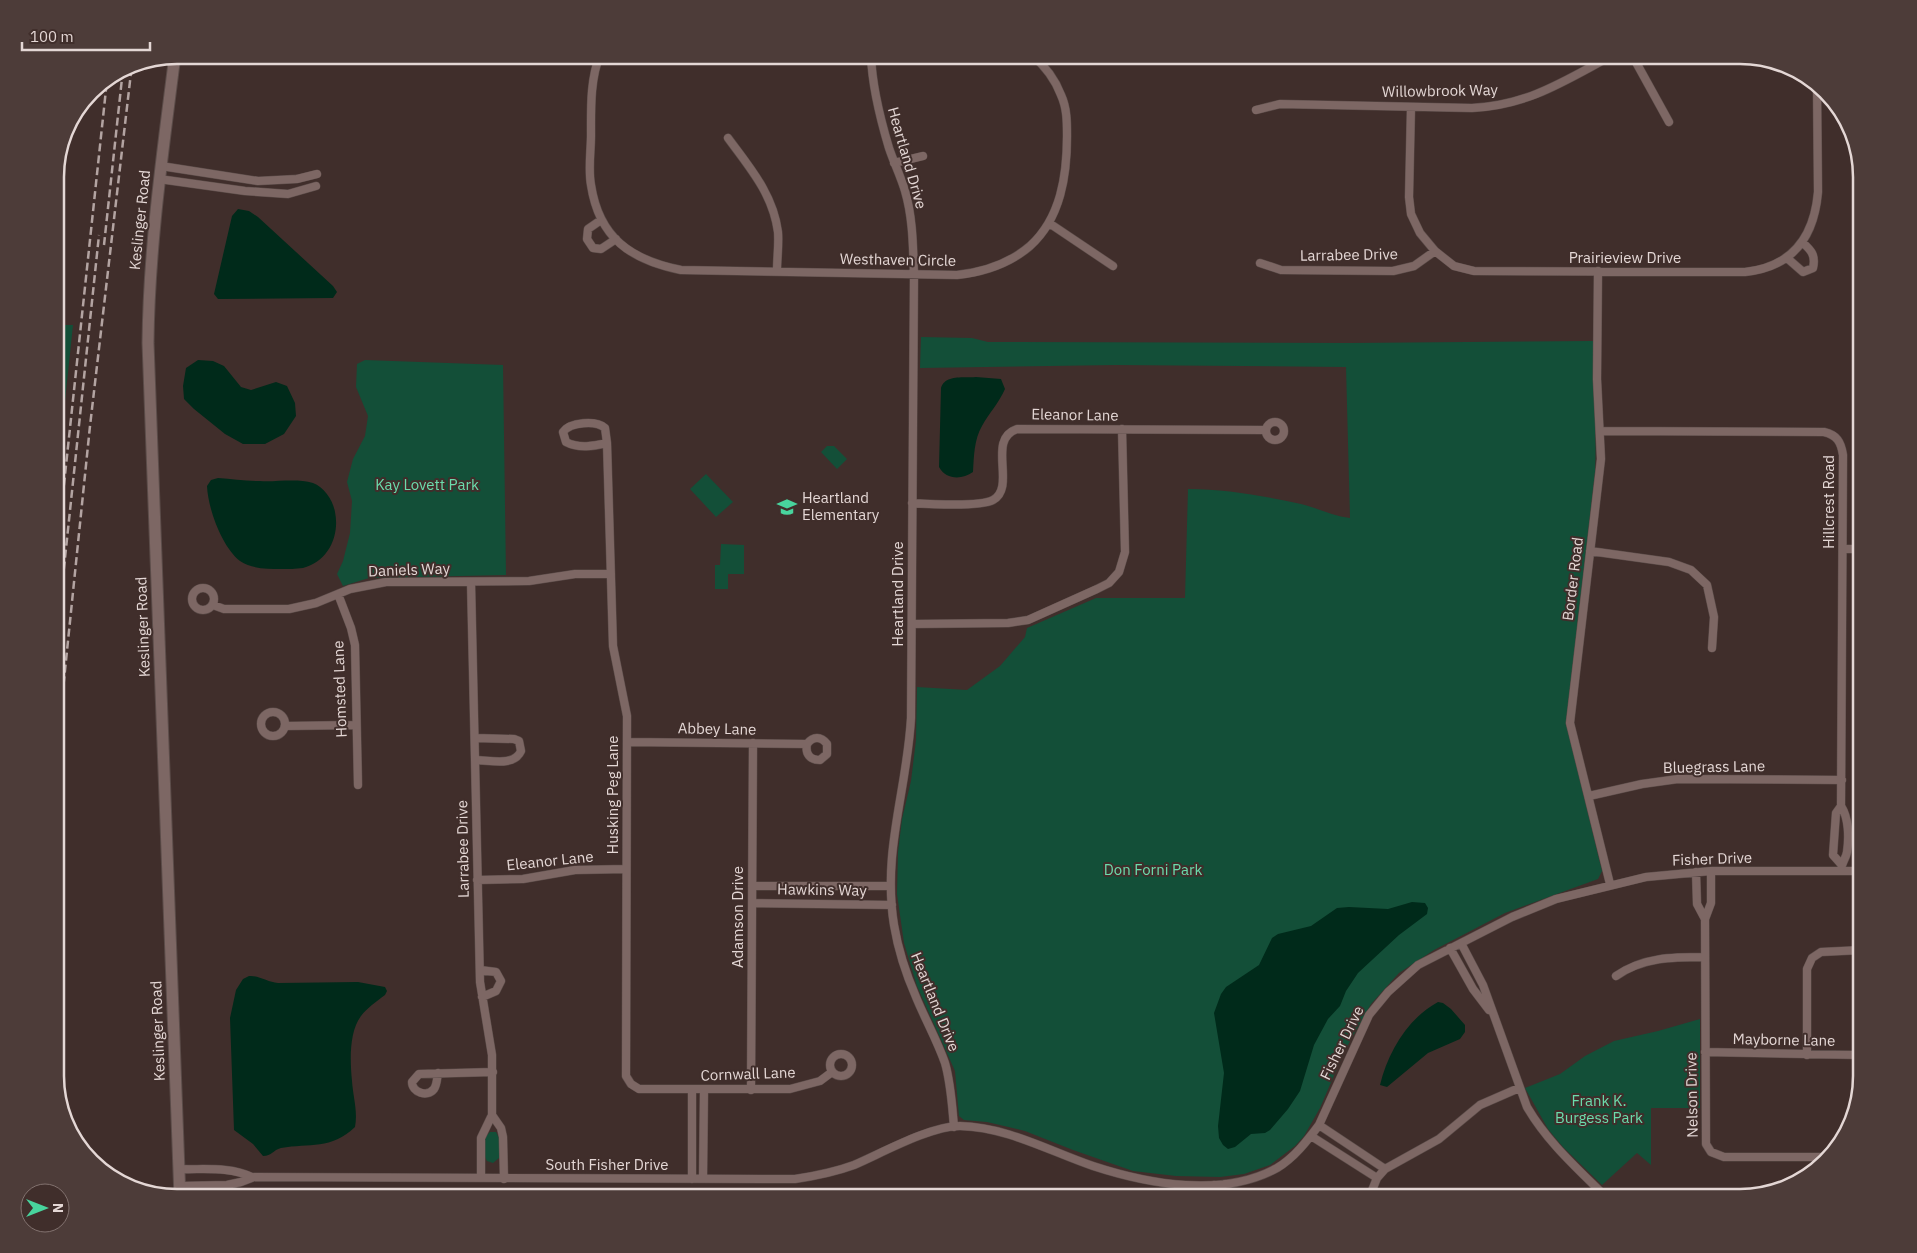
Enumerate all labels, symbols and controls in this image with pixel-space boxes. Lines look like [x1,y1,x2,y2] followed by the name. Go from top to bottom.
[22,20,150,52] scale bar
[30,27,74,46] text: 100 m
[1382,80,1499,101] street label: Willowbrook Way
[884,105,931,211] street label: Heartland Drive
[125,169,154,271] street label: Keslinger Road
[1300,244,1398,265] street label: Larrabee Drive
[1569,248,1681,267] street label: Prairieview Drive
[840,249,956,270] street label: Westhaven Circle
[1031,404,1119,425] street label: Eleanor Lane
[1819,455,1838,549] street label: Hillcrest Road
[375,475,479,494] park label: Kay Lovett Park
[802,488,880,524] place label: Heartland Elementary
[776,496,798,518] school or university icon: Heartland Elementary
[1558,536,1587,622] street label: Border Road
[888,541,907,647] street label: Heartland Drive
[368,559,451,580] street label: Daniels Way
[131,576,154,678] street label: Keslinger Road
[328,640,351,738] street label: Homsted Lane
[678,718,756,739] street label: Abbey Lane
[603,736,622,854] street label: Husking Peg Lane
[1663,756,1765,777] street label: Bluegrass Lane
[452,800,473,898] street label: Larrabee Drive
[506,846,594,875] street label: Eleanor Lane
[1672,848,1752,869] street label: Fisher Drive
[1104,860,1202,879] park label: Don Forni Park
[728,866,747,968] street label: Adamson Drive
[777,879,868,900] street label: Hawkins Way
[907,949,964,1054] street label: Heartland Drive
[146,980,169,1082] street label: Keslinger Road
[1315,1003,1368,1083] street label: Fisher Drive
[1732,1029,1836,1050] street label: Mayborne Lane
[1681,1052,1702,1138] street label: Nelson Drive
[700,1062,796,1085] street label: Cornwall Lane
[1555,1091,1643,1127] park label: Frank K. Burgess Park
[545,1155,669,1174] street label: South Fisher Drive
[20,1183,70,1233] north arrow
[49,1203,67,1213] text: N

